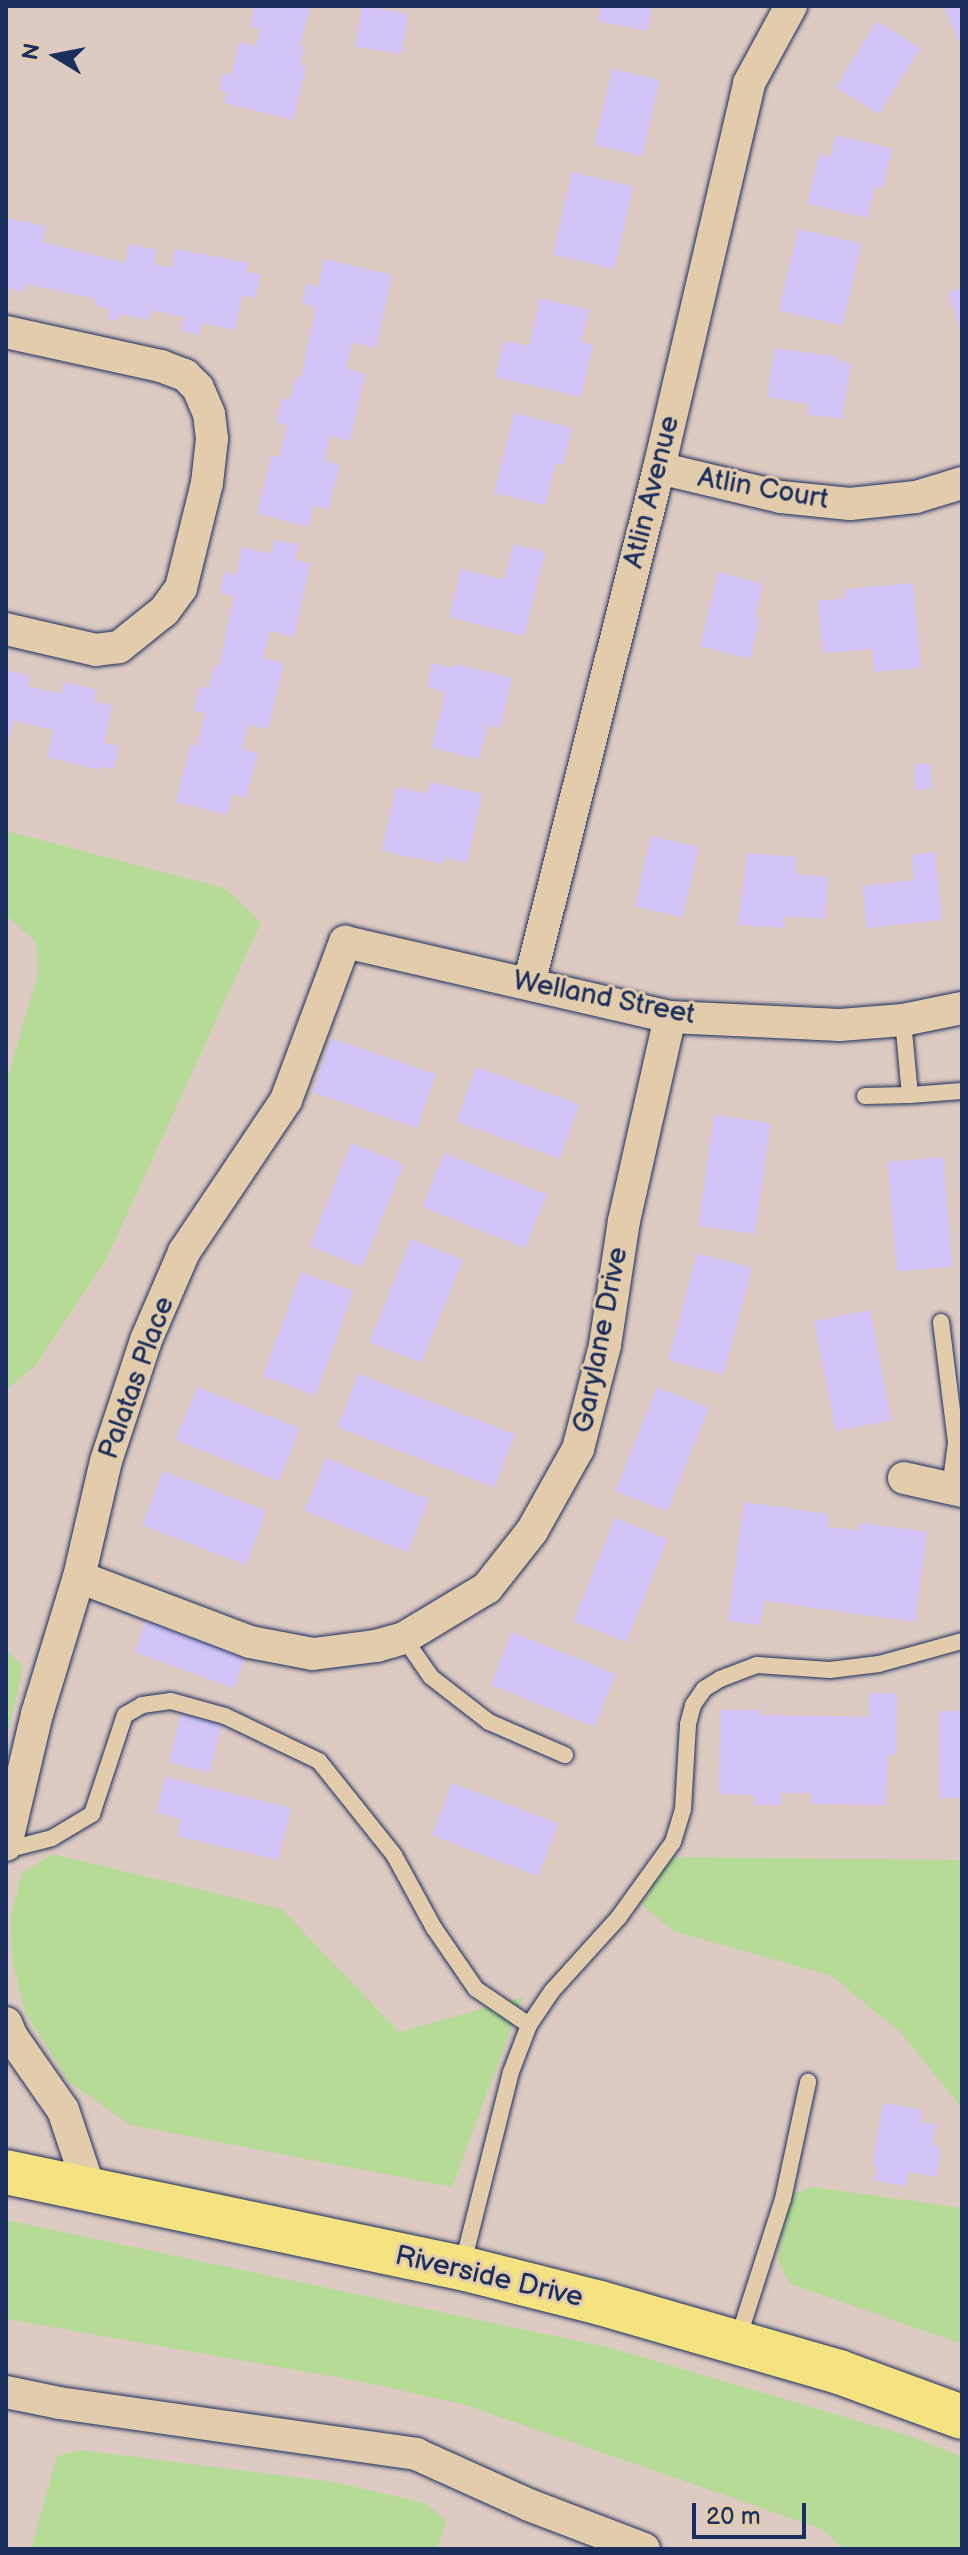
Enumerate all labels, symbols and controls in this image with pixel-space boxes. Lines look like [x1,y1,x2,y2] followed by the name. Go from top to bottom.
[16,16,96,96] north arrow
[17,41,47,62] text: N
[617,412,687,572] street label: Atlin Avenue
[695,461,831,517] street label: Atlin Court
[510,964,698,1032] street label: Welland Street
[567,1244,635,1436] street label: Garylane Drive
[92,1292,182,1464] street label: Palatas Place
[392,2239,586,2315] street label: Riverside Drive
[696,2487,810,2537] scale bar
[706,2502,761,2531] text: 20 m

